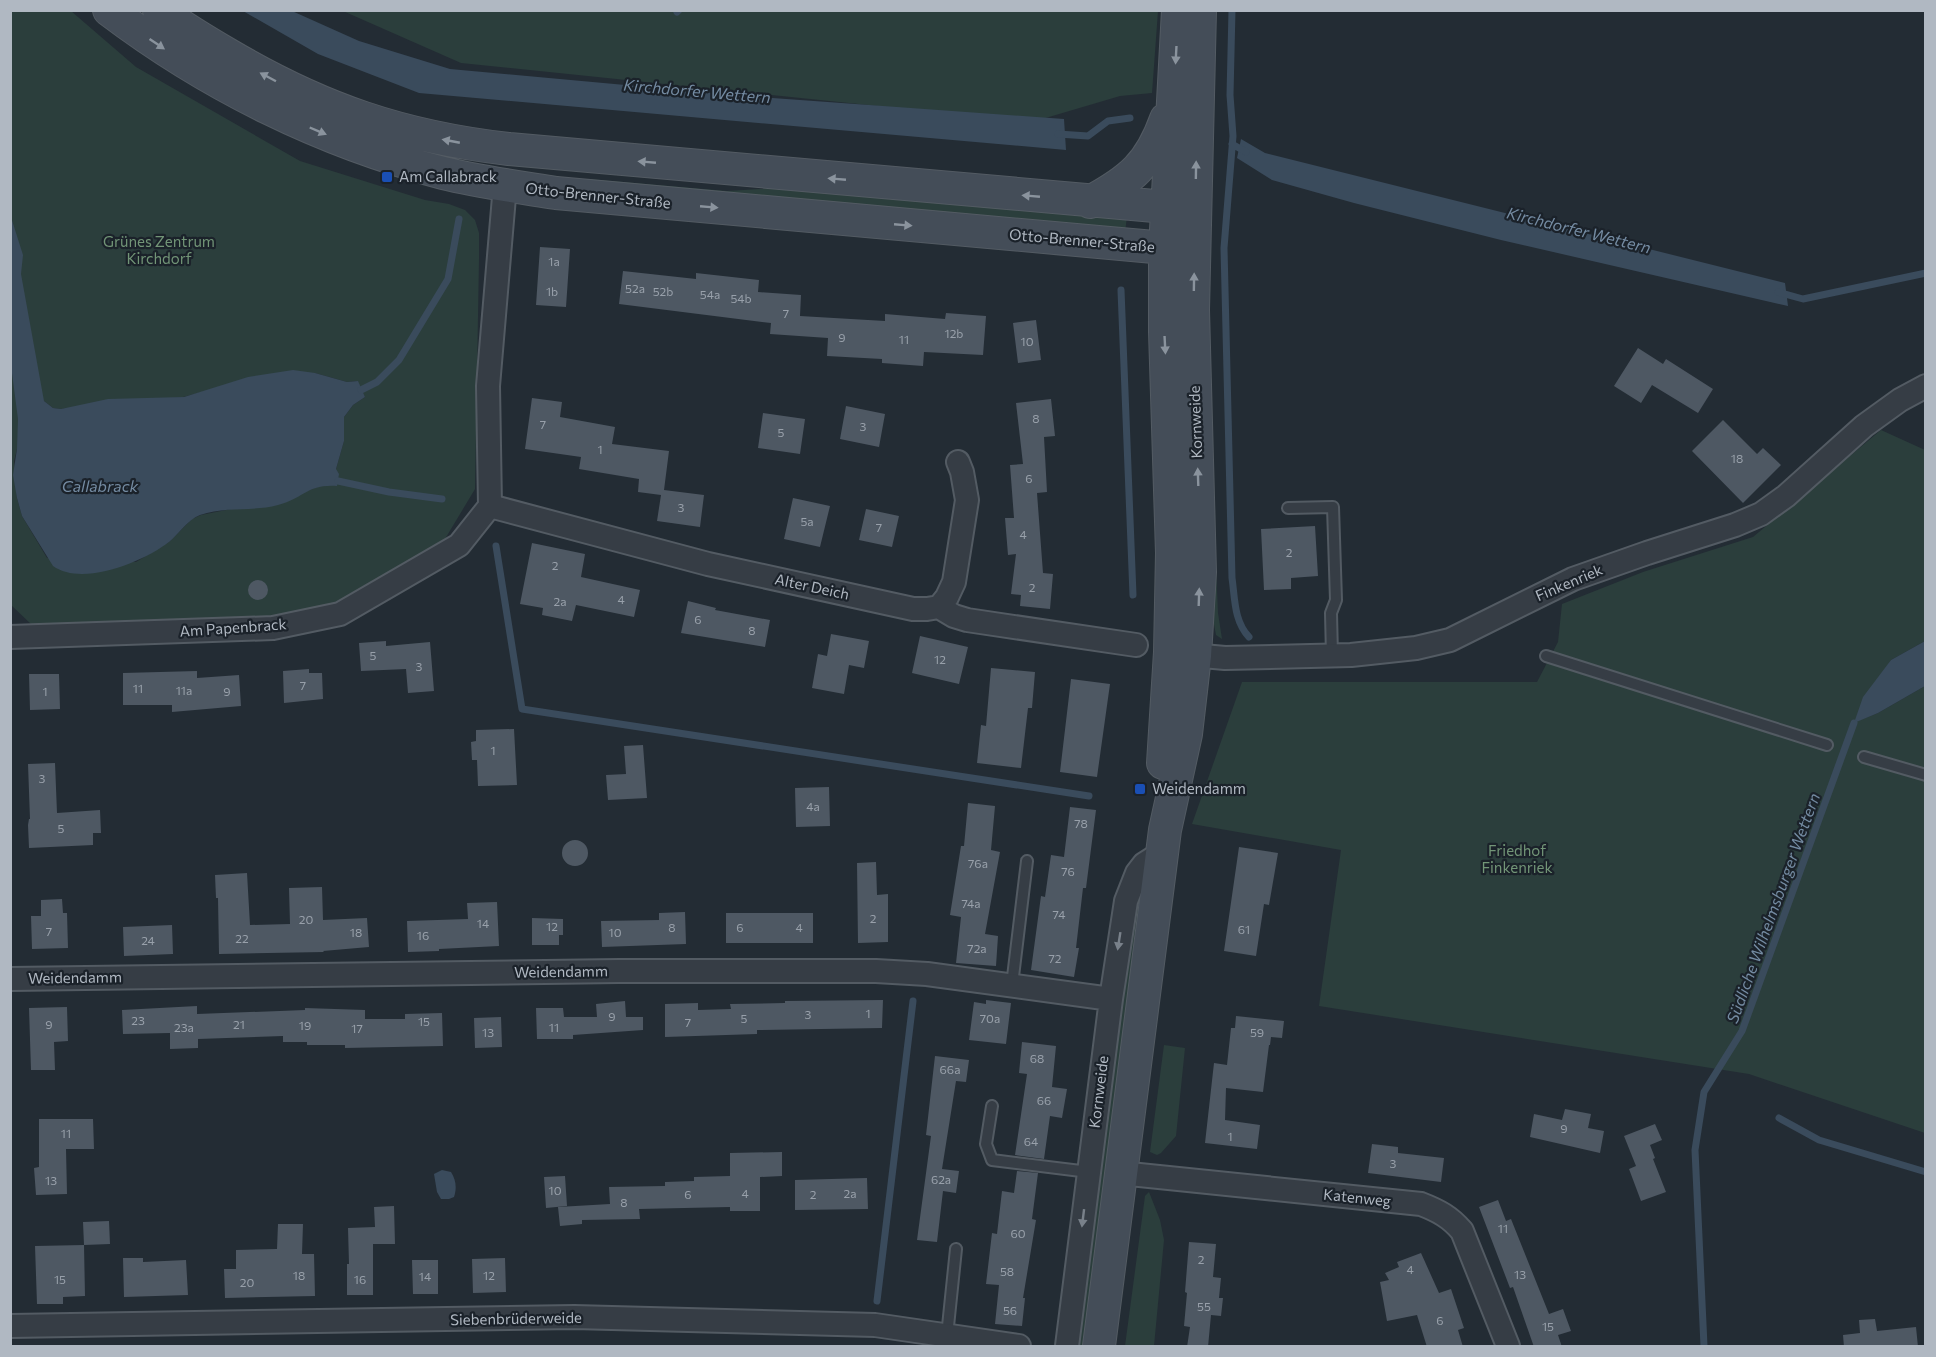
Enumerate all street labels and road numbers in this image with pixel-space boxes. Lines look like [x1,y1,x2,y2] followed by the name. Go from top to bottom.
[525,178,672,212] street label: Otto-Brenner-Straße
[1009,225,1156,255] street label: Otto-Brenner-Straße
[1185,385,1205,459] street label: Kornweide
[1532,560,1605,604] street label: Finkenriek
[773,569,851,603] street label: Alter Deich
[179,614,287,640] street label: Am Papenbrack
[514,961,608,981] street label: Weidendamm
[28,967,122,987] street label: Weidendamm
[1085,1054,1111,1129] street label: Kornweide
[1322,1184,1392,1210] street label: Katenweg
[450,1308,582,1328] street label: Siebenbrüderweide

